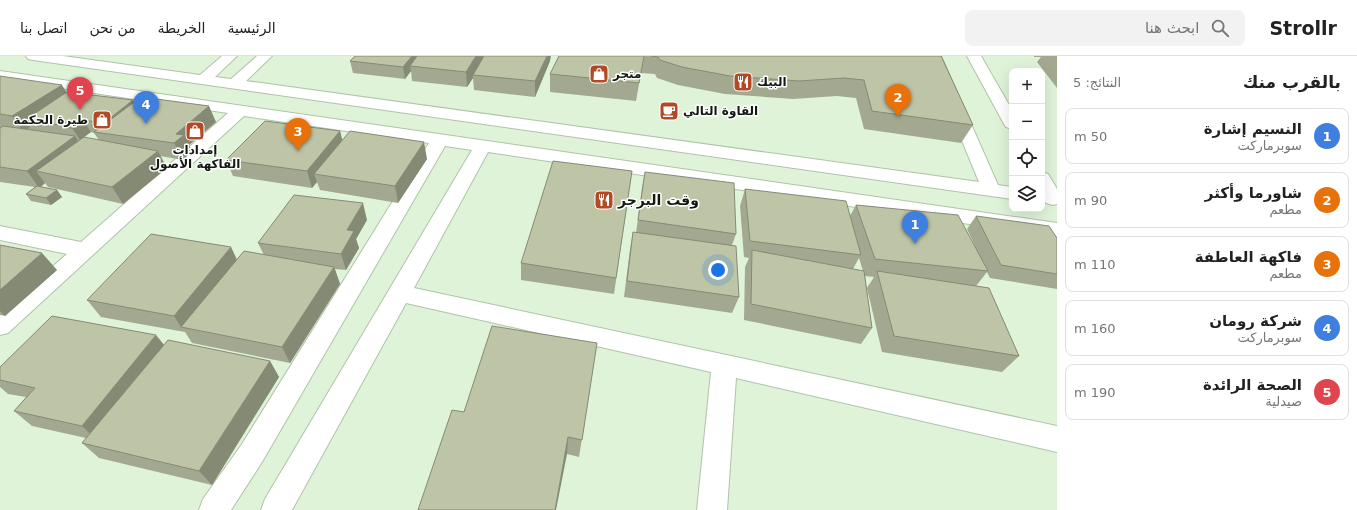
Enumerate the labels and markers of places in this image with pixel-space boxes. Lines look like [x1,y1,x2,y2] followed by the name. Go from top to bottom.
[588,63,610,85] shop icon: متجر
[612,67,641,81] place label: متجر
[732,71,754,93] restaurant icon: البيك
[757,75,787,89] place label: البيك
[67,77,93,110] pin: 5
[885,84,911,117] pin: 2
[133,91,159,124] pin: 4
[658,100,680,122] cafe icon: القاوة التالي
[683,104,758,119] place label: القاوة التالي
[91,109,113,131] shop icon: طيرة الحكمة
[14,113,88,127] place label: طيرة الحكمة
[285,118,311,151] pin: 3
[184,120,206,142] shop icon: إمدادات الفاكهة الأصول
[150,143,240,172] place label: إمدادات الفاكهة الأصول
[593,189,615,211] restaurant icon: وقت البرجر
[617,192,699,209] place label: وقت البرجر
[902,211,928,244] pin: 1

